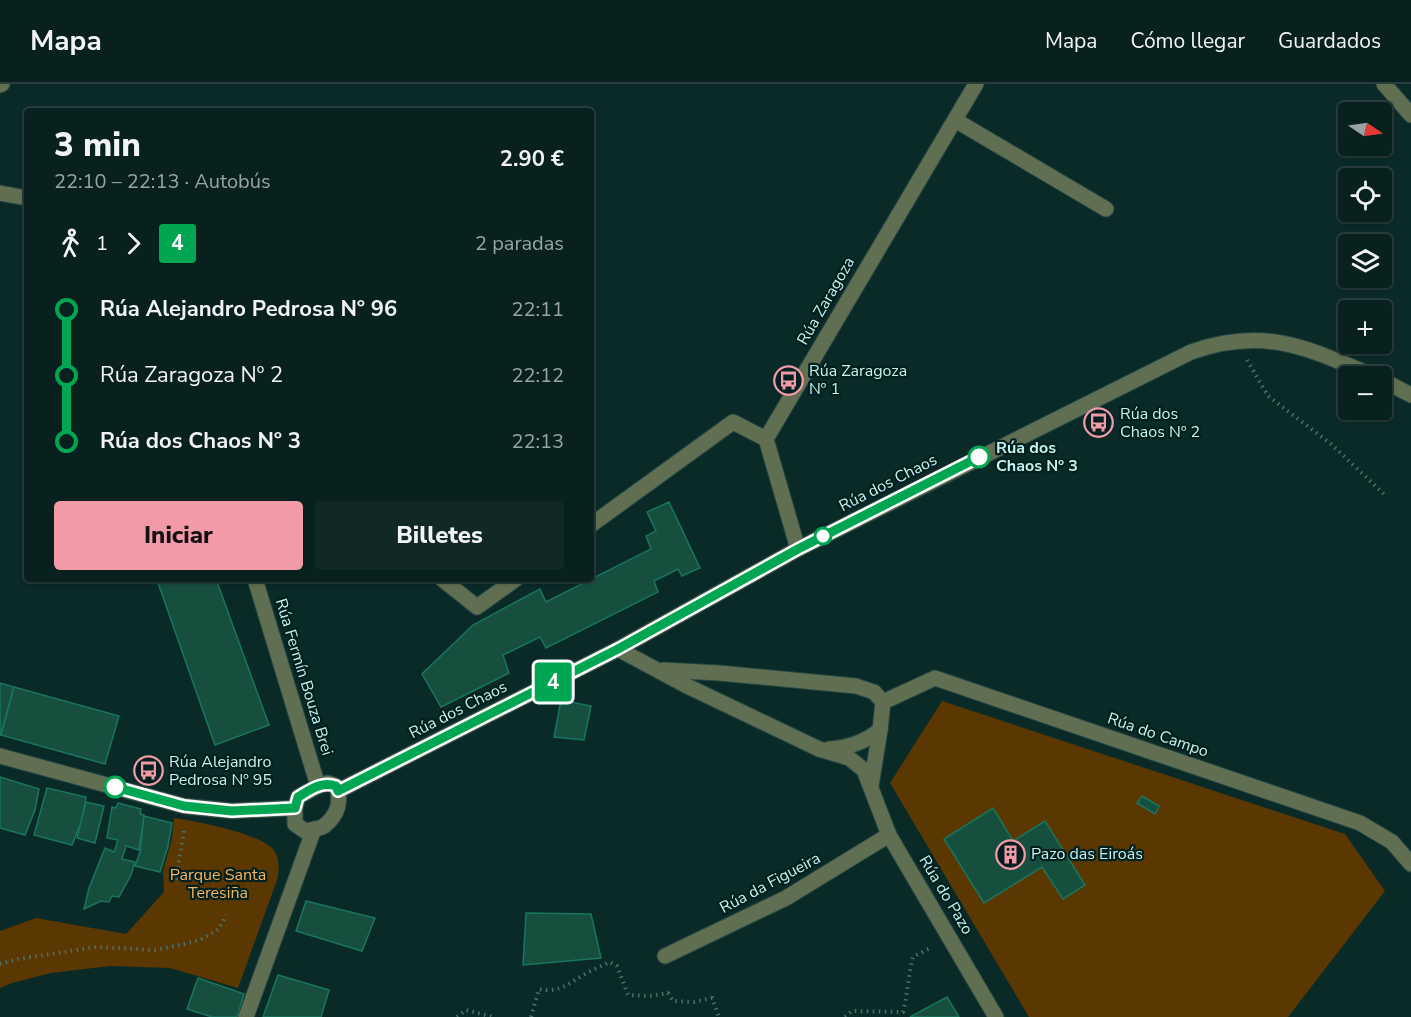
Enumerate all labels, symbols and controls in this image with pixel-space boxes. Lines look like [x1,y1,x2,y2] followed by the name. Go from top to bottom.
[30,22,102,60] text: Mapa
[1045,27,1097,55] text: Mapa
[1130,27,1245,55] text: Cómo llegar
[1278,27,1381,55] text: Guardados
[1338,102,1392,156] north arrow
[1338,102,1392,420] map controls
[54,123,141,168] text: 3 min
[500,144,564,174] text: 2.90 €
[54,168,271,195] text: 22:10 – 22:13 · Autobús
[1338,168,1392,222] button: locate
[54,227,87,260] icon: walk
[117,227,150,260] icon: forward
[171,229,184,257] text: 4
[96,230,108,257] text: 1
[475,230,564,257] text: 2 paradas
[1338,234,1392,288] button: layers
[792,253,860,349] street label: Rúa Zaragoza
[100,294,397,324] text: Rúa Alejandro Pedrosa Nº 96
[511,296,564,323] text: 22:11
[1338,300,1392,354] button: +
[100,360,283,390] text: Rúa Zaragoza Nº 2
[809,360,907,400] place label: Rúa Zaragoza Nº 1
[511,362,564,389] text: 22:12
[772,364,804,396] bus stop icon: Rúa Zaragoza Nº 1
[1338,366,1392,420] button: −
[1120,403,1200,443] place label: Rúa dos Chaos Nº 2
[1083,407,1115,439] bus stop icon: Rúa dos Chaos Nº 2
[100,426,301,456] text: Rúa dos Chaos Nº 3
[511,428,564,455] text: 22:13
[996,437,1078,477] place label: Rúa dos Chaos Nº 3
[968,446,990,468] marker: Rúa dos Chaos Nº 3
[835,449,941,517] street label: Rúa dos Chaos
[54,501,303,570] button: Iniciar
[315,501,564,570] button: Billetes
[814,527,832,545] unlabelled marker
[270,596,338,758] street label: Rúa Fermín Bouza Brei
[534,662,572,702] line badge: 4
[547,668,559,696] text: 4
[405,676,511,744] street label: Rúa dos Chaos
[1105,707,1212,763] street label: Rúa do Campo
[169,751,272,791] place label: Rúa Alejandro Pedrosa Nº 95
[132,755,164,787] bus stop icon: Rúa Alejandro Pedrosa Nº 95
[104,776,126,798] unlabelled marker
[994,838,1026,870] building icon: Pazo das Eiroás
[1031,843,1143,865] place label: Pazo das Eiroás
[716,847,824,919] street label: Rúa da Figueira
[914,851,978,939] street label: Rúa do Pazo
[170,864,266,904] park label: Parque Santa Teresiña

